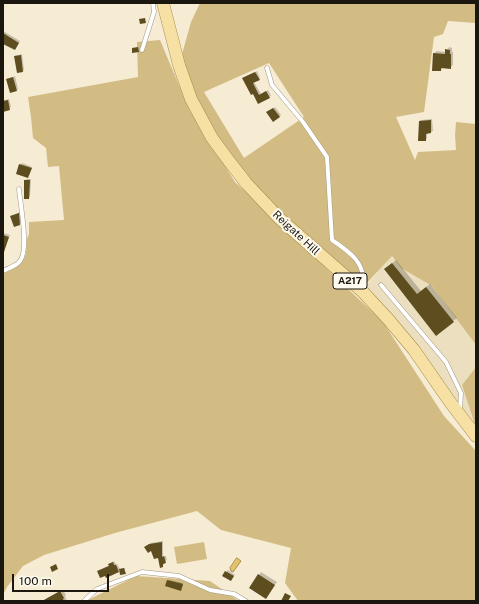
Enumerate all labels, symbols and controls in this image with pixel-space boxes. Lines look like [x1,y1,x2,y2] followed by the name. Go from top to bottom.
[270,208,322,258] street label: Reigate Hill
[333,273,367,289] road number: A217
[14,566,111,592] scale bar
[19,574,52,588] text: 100 m

